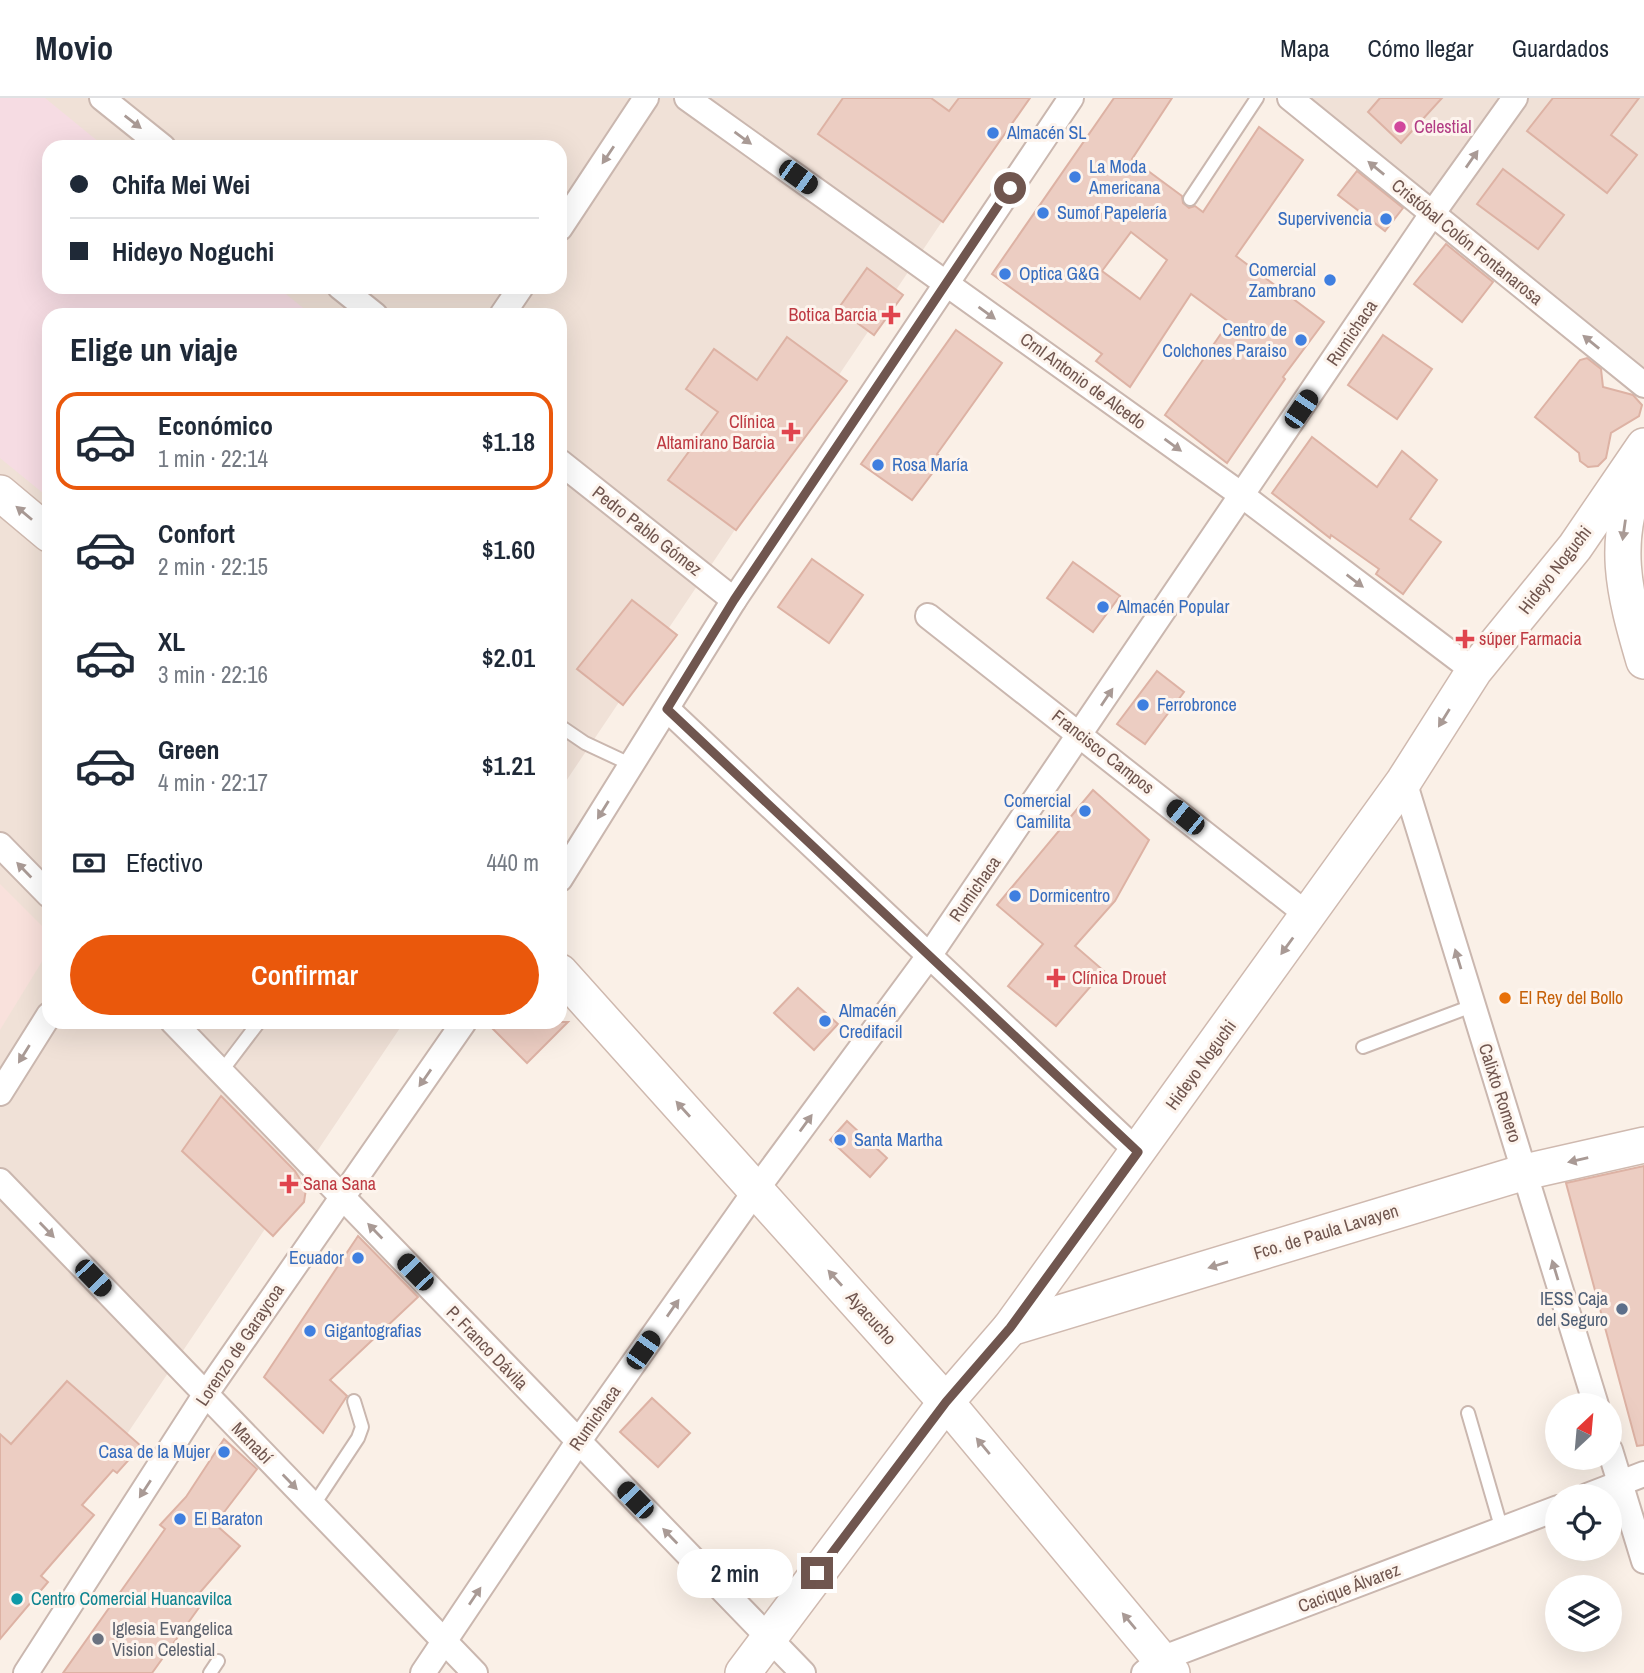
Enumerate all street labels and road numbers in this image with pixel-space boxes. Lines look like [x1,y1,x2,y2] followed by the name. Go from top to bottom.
[1386,173,1548,310] street label: Cristóbal Colón Fontanarosa
[1320,295,1383,371] street label: Rumichaca
[1015,326,1151,435] street label: Crnl Antonio de Alcedo
[587,480,707,581] street label: Pedro Pablo Gómez
[1512,520,1597,619] street label: Hideyo Noguchi
[1047,704,1160,800] street label: Francisco Campos
[943,851,1006,926] street label: Rumichaca
[1159,1015,1242,1115] street label: Hideyo Noguchi
[1473,1040,1528,1145] street label: Calixto Romero
[1250,1198,1401,1265] street label: Fco. de Paula Lavayen
[190,1279,290,1411] street label: Lorenzo de Garaycoa
[840,1285,902,1350] street label: Ayacucho
[441,1300,534,1395] street label: P. Franco Dávila
[563,1380,626,1455] street label: Rumichaca
[226,1416,279,1470] street label: Manabí
[1294,1557,1403,1618] street label: Cacique Álvarez

